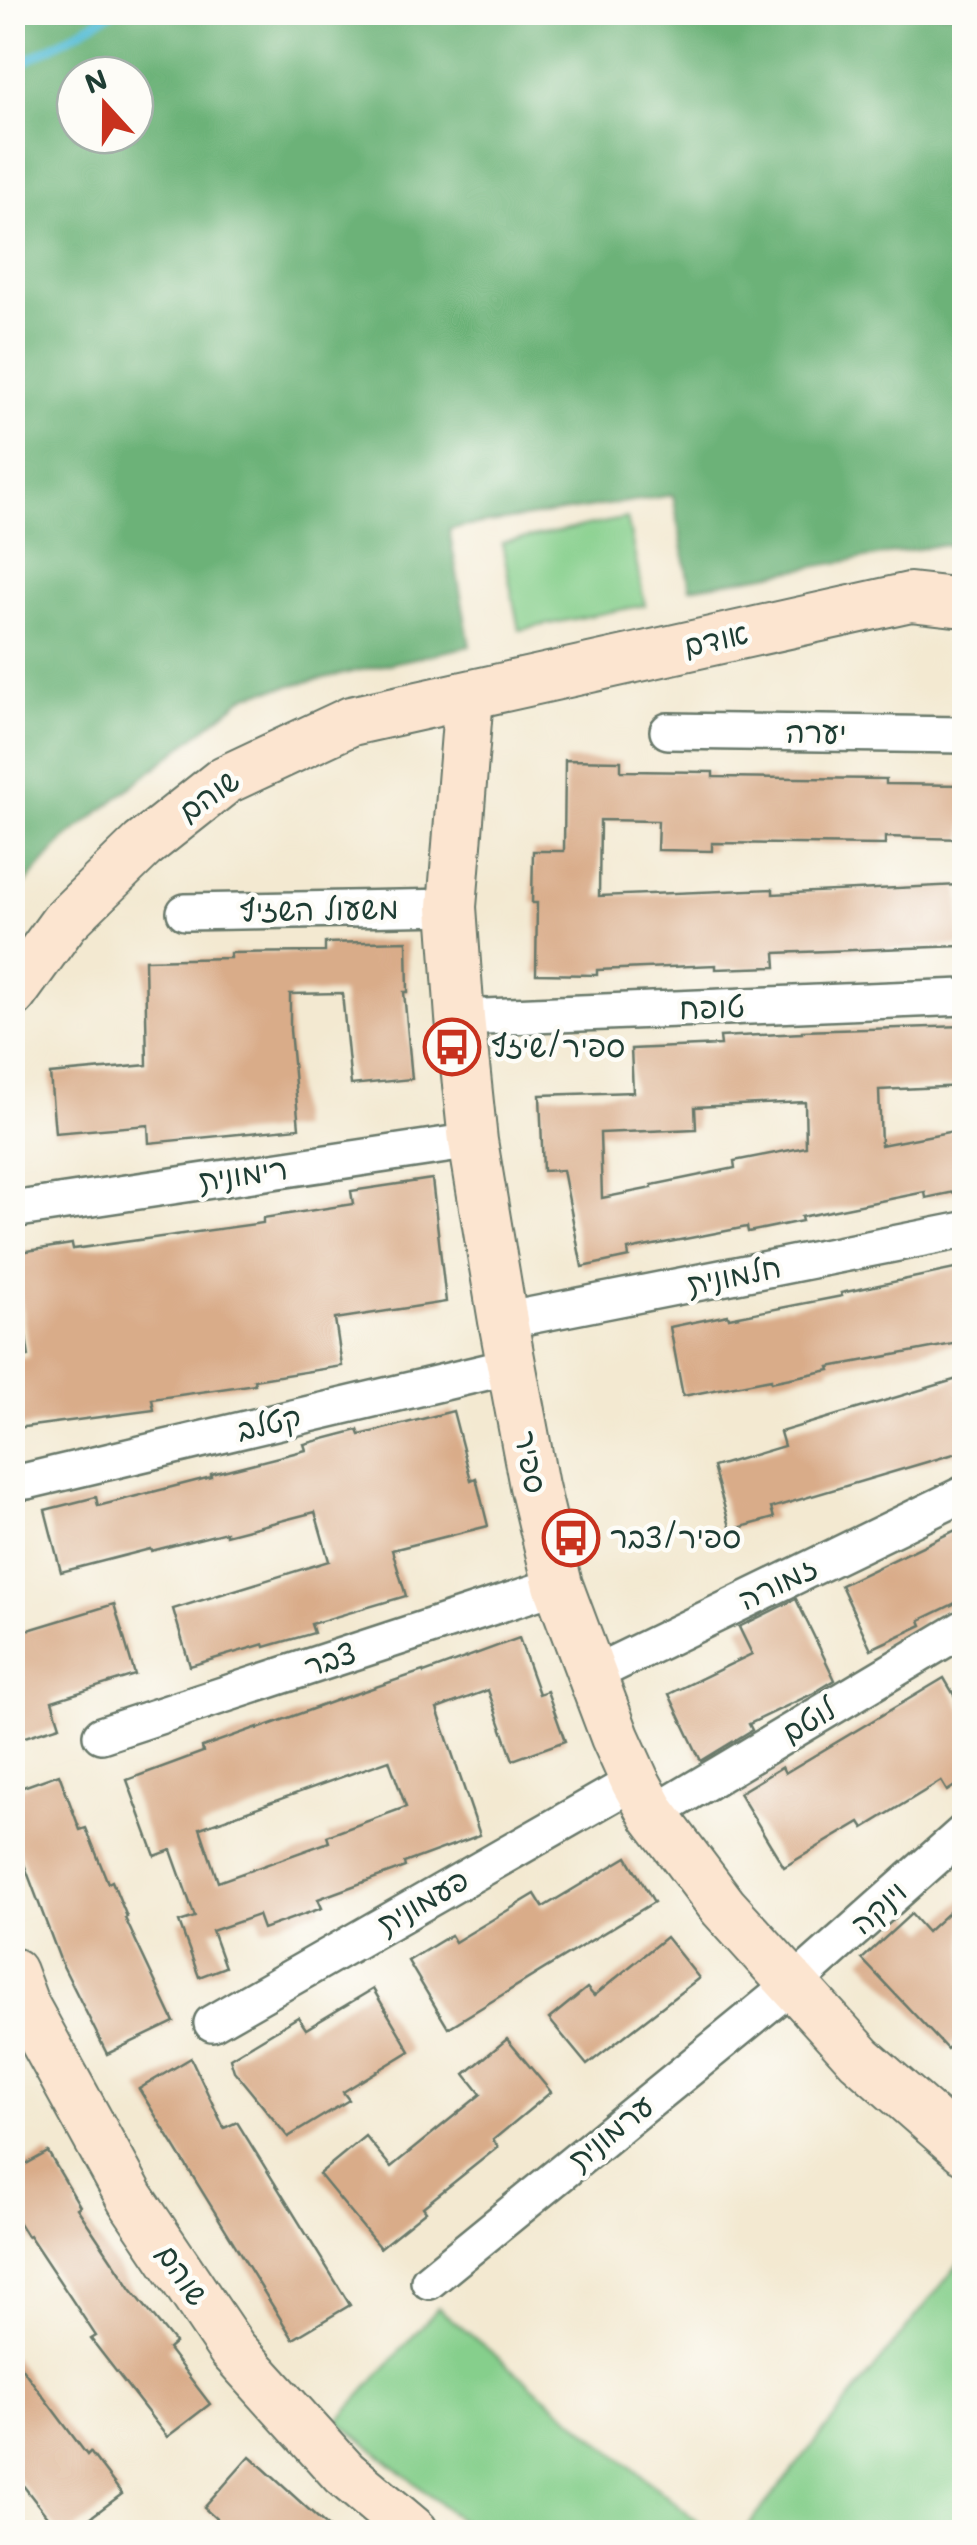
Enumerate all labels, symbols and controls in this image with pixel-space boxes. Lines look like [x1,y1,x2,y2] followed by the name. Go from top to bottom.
[55,55,155,155] north arrow
[79,60,112,101] text: N
[679,611,752,665] street label: אודם
[785,710,847,752] street label: יערה
[169,759,246,830] street label: שוהם
[239,887,399,929] street label: משעול השזיף
[678,985,746,1027] street label: טופח
[422,1017,482,1077] bus stop icon: ספיר/שיזף
[491,1025,625,1065] place label: ספיר/שיזף
[196,1147,290,1199] street label: רימונית
[683,1245,784,1303] street label: חלמונית
[232,1395,305,1449] street label: קטלב
[506,1427,558,1496] street label: ספיר
[541,1508,601,1568] bus stop icon: ספיר/צבר
[610,1516,741,1556] place label: ספיר/צבר
[731,1546,823,1618] street label: זמורה
[298,1631,361,1685] street label: צבר
[774,1687,843,1751] street label: לוטם
[369,1858,475,1942] street label: פעמונית
[841,1871,914,1942] street label: וינקה
[559,2085,661,2178] street label: ערמונית
[149,2235,219,2313] street label: שוהם

